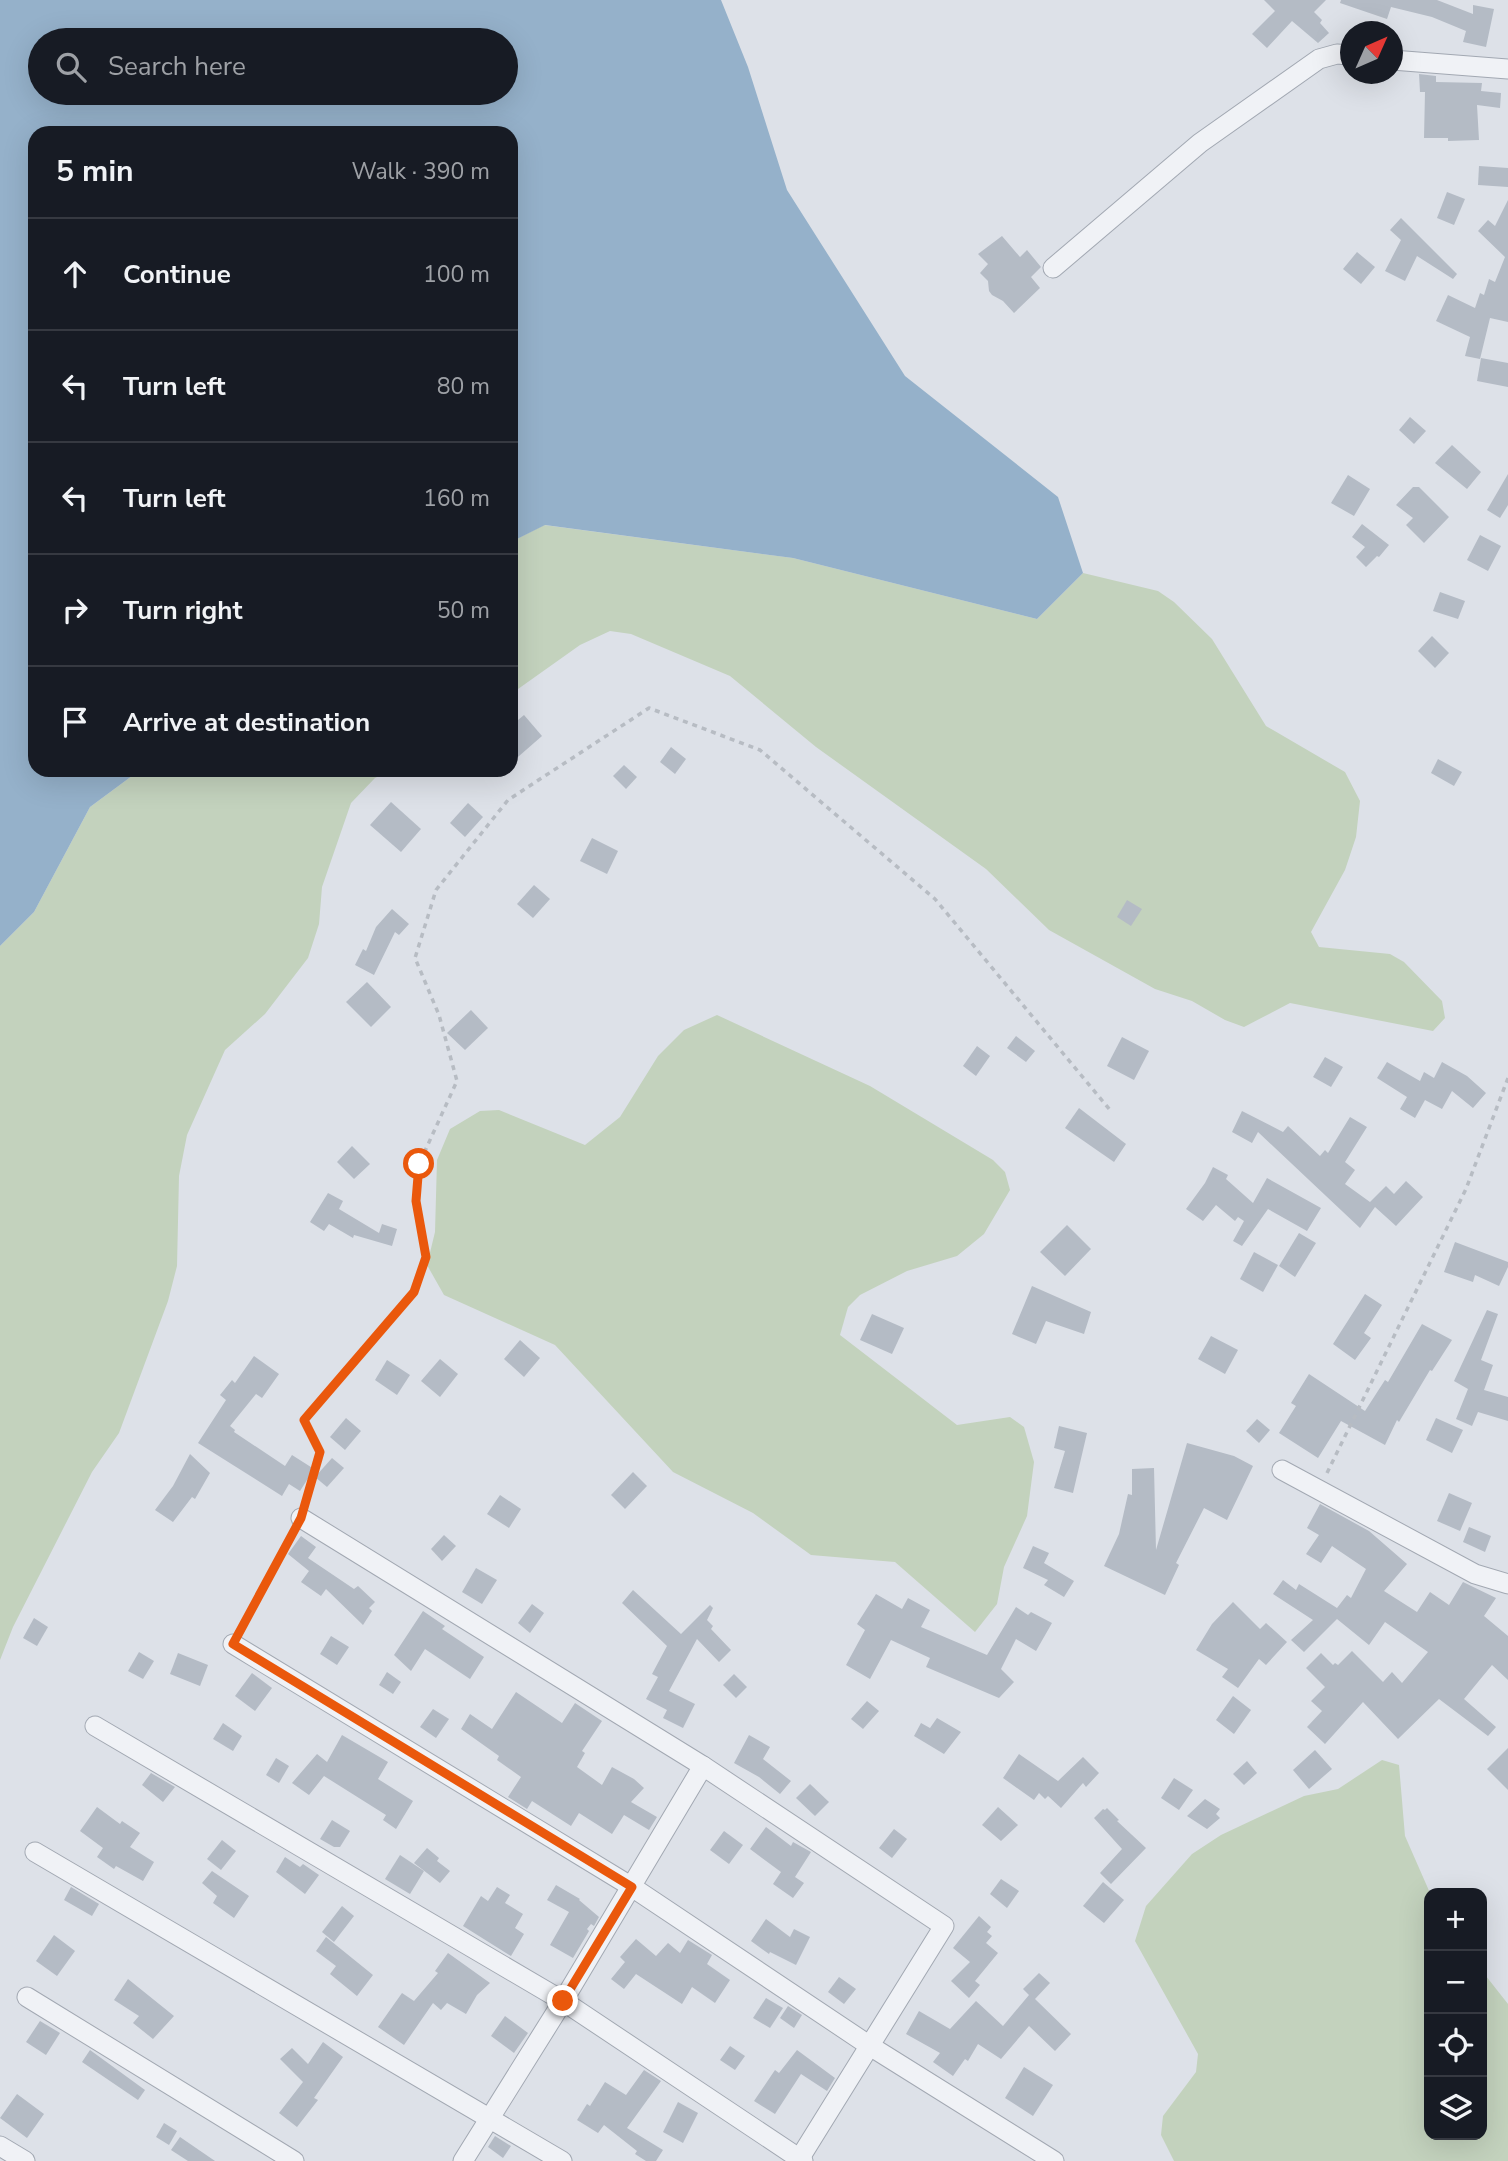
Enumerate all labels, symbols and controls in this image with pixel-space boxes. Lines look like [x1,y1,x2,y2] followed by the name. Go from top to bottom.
[1340,21,1403,84] north arrow
[28,28,518,105] search box
[52,48,90,86] icon: search
[108,49,246,84] text: Search here
[56,151,134,192] text: 5 min
[351,156,490,187] text: Walk · 390 m
[56,255,94,293] icon: ahead
[123,257,231,292] text: Continue
[423,259,490,290] text: 100 m
[56,367,94,405] icon: left
[123,369,226,404] text: Turn left
[437,371,490,402] text: 80 m
[56,479,94,517] icon: left
[123,481,226,516] text: Turn left
[423,483,490,514] text: 160 m
[56,591,94,629] icon: right
[123,593,242,628] text: Turn right
[437,595,490,626] text: 50 m
[56,703,94,741] icon: arrive
[123,705,370,740] text: Arrive at destination
[403,1148,434,1179] route start
[1424,1888,1487,2140] map controls
[1424,1888,1487,1951] button: +
[1424,1951,1487,2014] button: −
[547,1985,578,2016] route end
[1424,2014,1487,2077] button: locate
[1424,2077,1487,2140] button: layers

